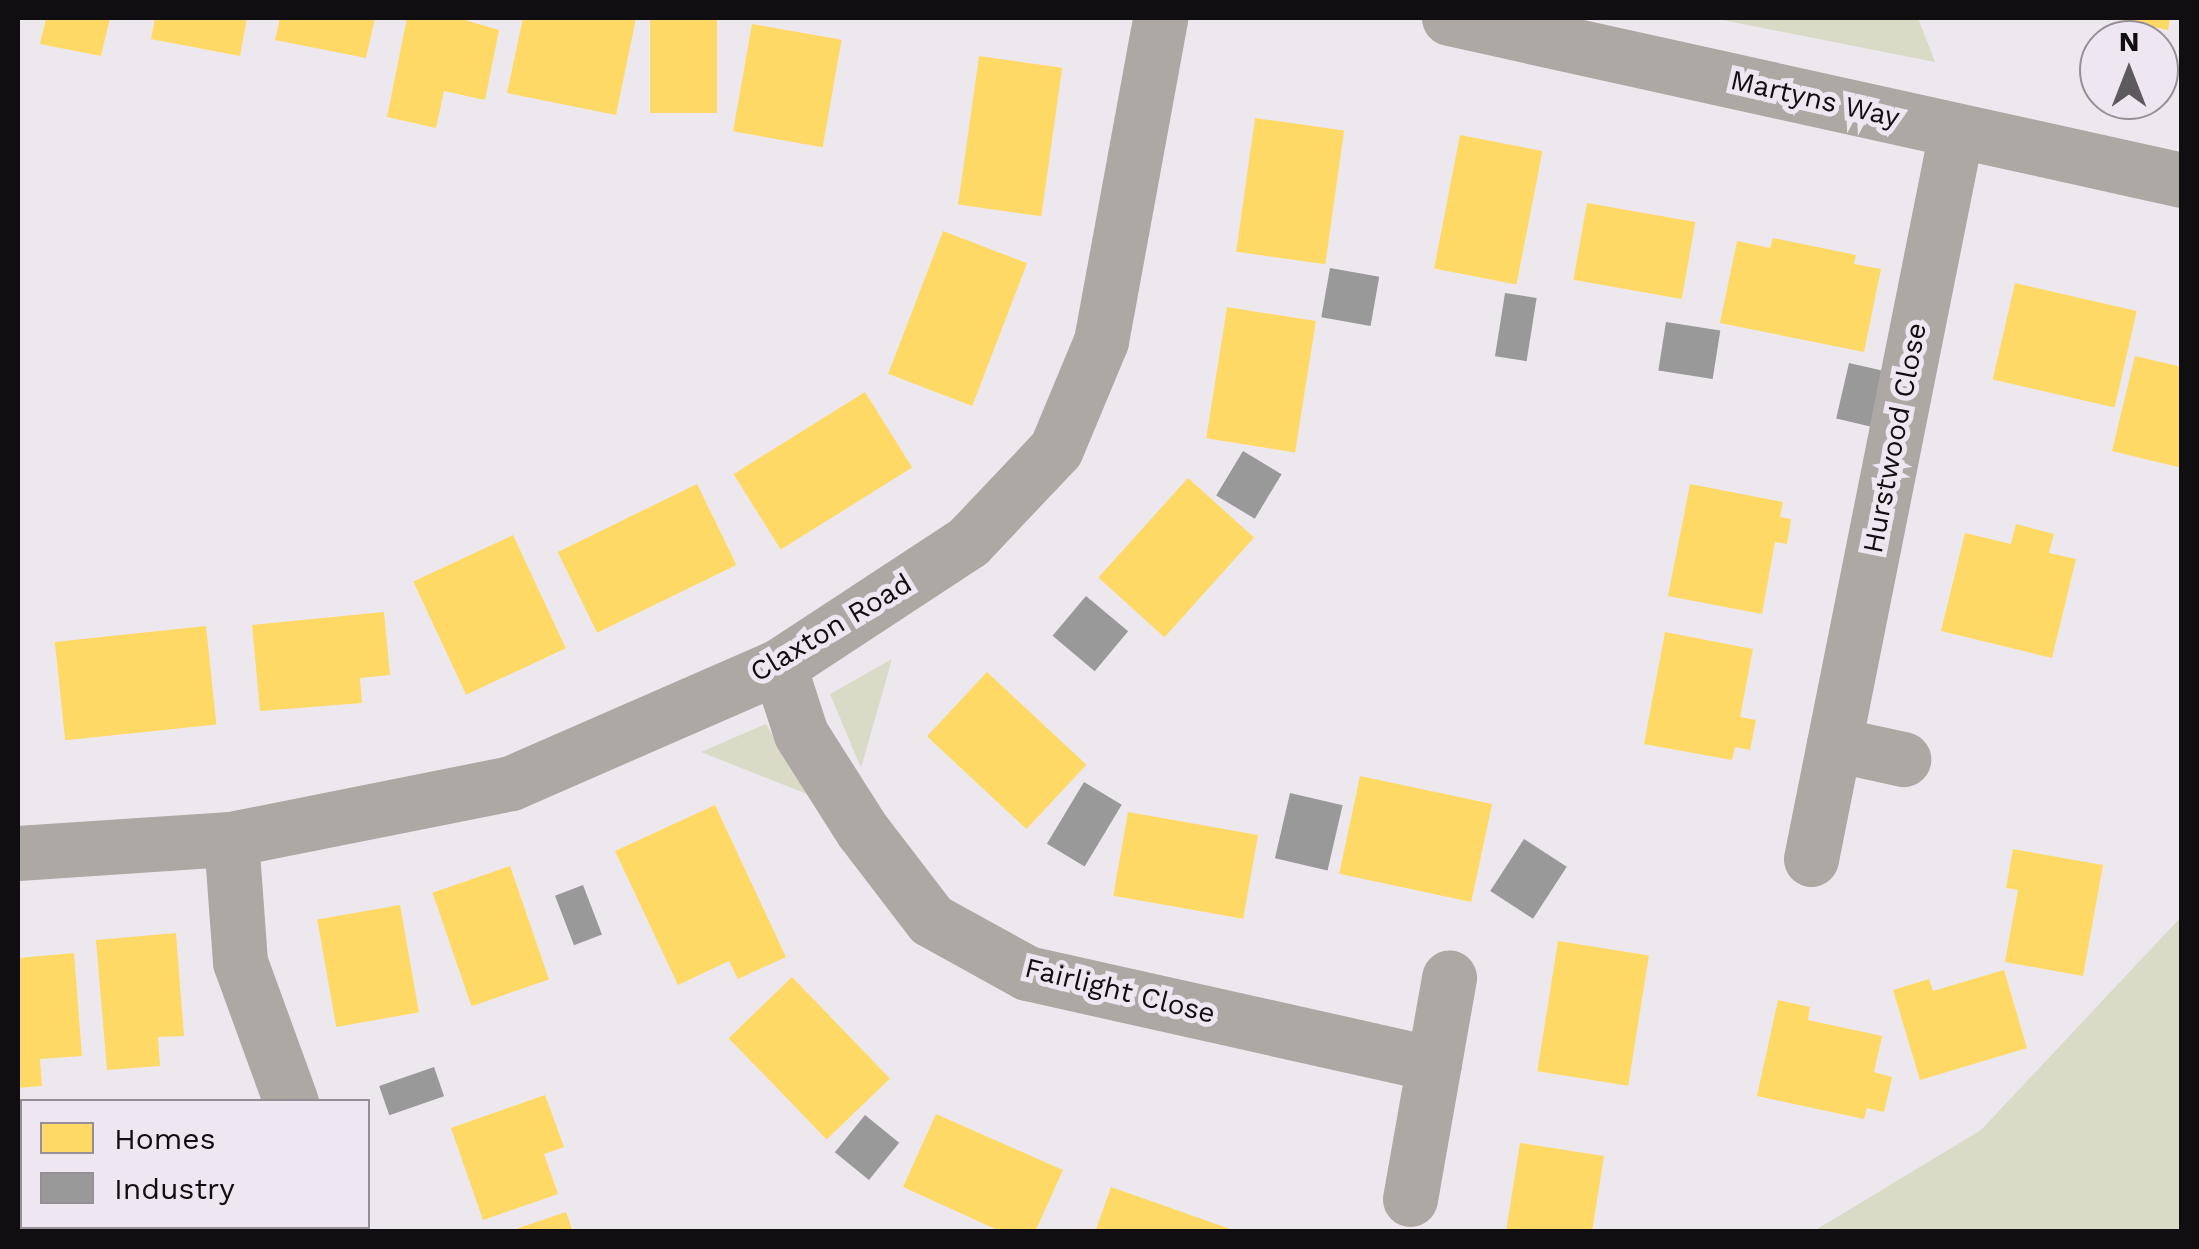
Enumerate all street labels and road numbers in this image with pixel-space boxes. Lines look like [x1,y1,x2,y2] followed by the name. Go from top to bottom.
[1727,63,1903,135] street label: Martyns Way
[1856,320,1934,556] street label: Hurstwood Close
[744,567,918,689] street label: Claxton Road
[1021,951,1219,1031] street label: Fairlight Close

